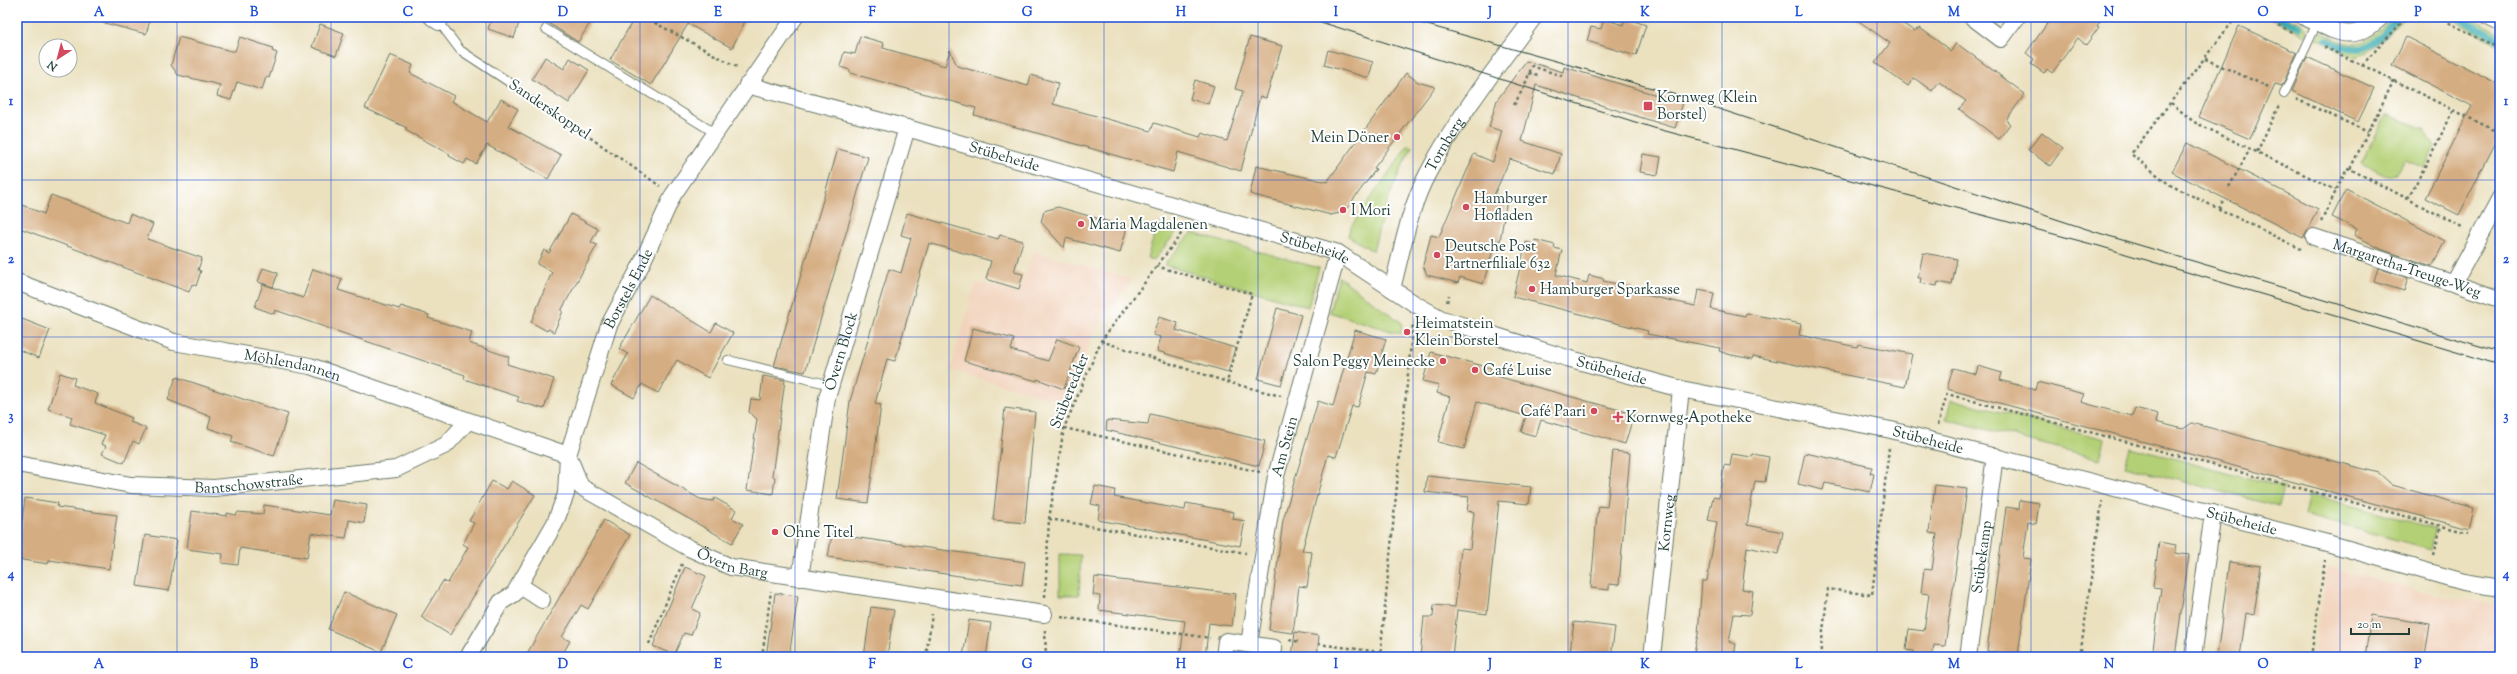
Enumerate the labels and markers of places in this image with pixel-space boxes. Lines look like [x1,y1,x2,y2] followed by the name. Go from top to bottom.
[1657,88,1758,126] place label: Kornweg (Klein Borstel)
[1642,100,1654,112] marker: Kornweg (Klein Borstel)
[1311,128,1389,149] place label: Mein Döner
[1392,132,1402,142] marker: Mein Döner
[1474,189,1548,227] place label: Hamburger Hofladen
[1351,201,1391,222] place label: I Mori
[1461,202,1471,212] marker: Hamburger Hofladen
[1338,205,1348,215] marker: I Mori
[1089,215,1208,236] place label: Maria Magdalenen
[1076,219,1086,229] marker: Maria Magdalenen
[1445,237,1550,275] place label: Deutsche Post Partnerfiliale 632
[1432,250,1442,260] marker: Deutsche Post Partnerfiliale 632
[1540,280,1680,301] place label: Hamburger Sparkasse
[1527,284,1537,294] marker: Hamburger Sparkasse
[1415,314,1499,352] place label: Heimatstein Klein Borstel
[1402,327,1412,337] marker: Heimatstein Klein Borstel
[1293,352,1435,373] place label: Salon Peggy Meinecke
[1438,356,1448,366] marker: Salon Peggy Meinecke
[1483,361,1552,382] place label: Café Luise
[1470,365,1480,375] marker: Café Luise
[1520,402,1586,423] place label: Café Paari
[1589,406,1599,416] marker: Café Paari
[1626,408,1752,429] place label: Kornweg-Apotheke
[1613,412,1623,422] marker: Kornweg-Apotheke
[783,523,854,544] place label: Ohne Titel
[770,527,780,537] marker: Ohne Titel

